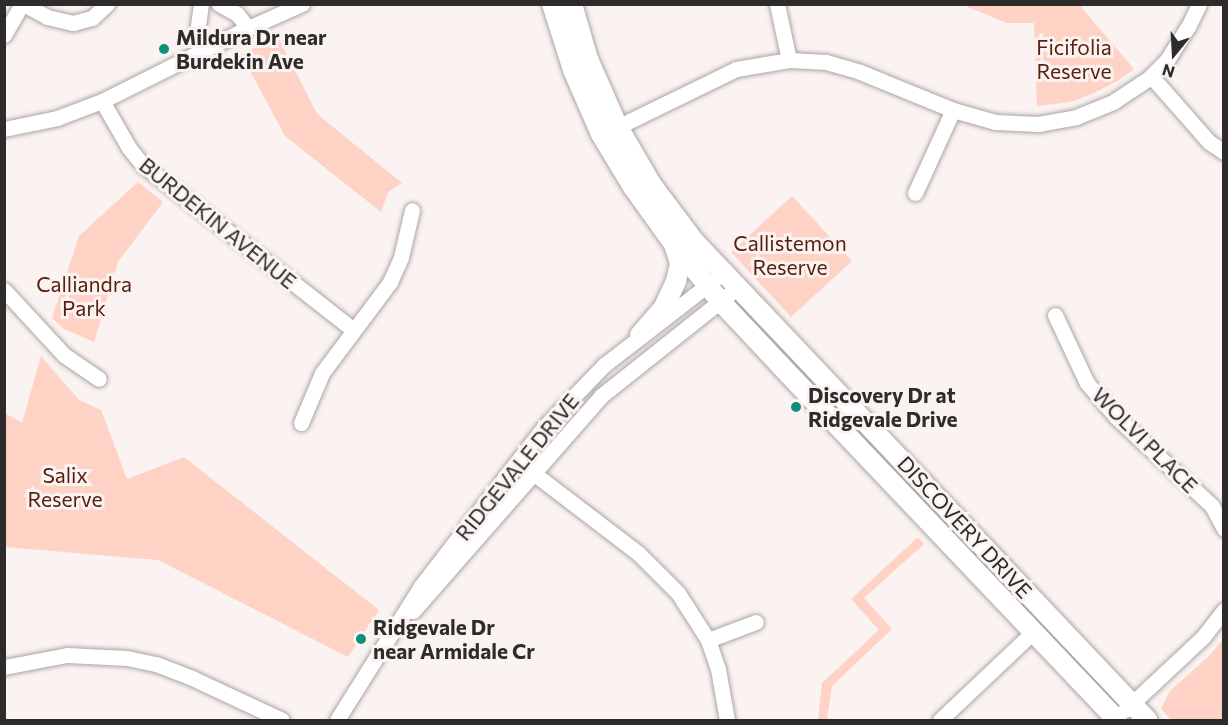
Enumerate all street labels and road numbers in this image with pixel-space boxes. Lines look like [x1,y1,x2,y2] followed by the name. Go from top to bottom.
[135,152,301,294] street label: BURDEKIN AVENUE
[1087,382,1203,498] street label: WOLVI PLACE
[450,389,584,545] street label: RIDGEVALE DRIVE
[893,451,1037,603] street label: DISCOVERY DRIVE

